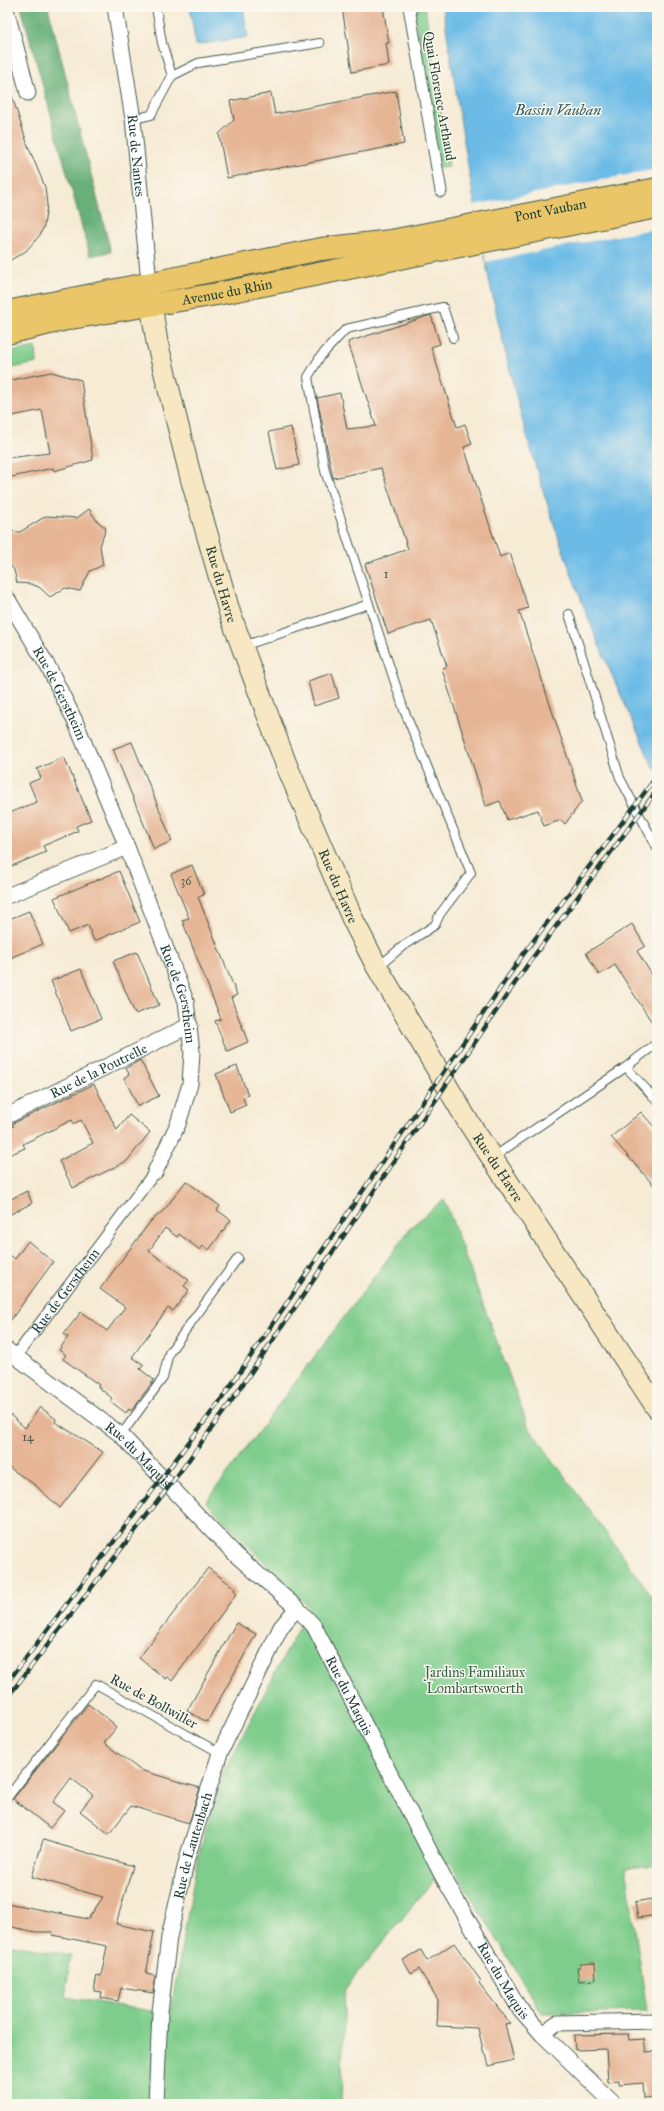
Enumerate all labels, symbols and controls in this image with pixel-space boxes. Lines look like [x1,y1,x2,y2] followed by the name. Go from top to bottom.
[420,30,459,162] street label: Quai Florence Arthaud
[514,101,601,119] water label: Bassin Vauban
[124,113,149,198] street label: Rue de Nantes
[513,195,588,226] street label: Pont Vauban
[180,275,274,309] street label: Avenue du Rhin
[202,544,241,625] street label: Rue du Havre
[384,567,389,581] house number: 1
[29,643,90,743] street label: Rue de Gerstheim
[314,846,361,926] street label: Rue du Havre
[181,874,192,888] house number: 36
[156,942,199,1044] street label: Rue de Gerstheim
[47,1040,150,1102] street label: Rue de la Poutrelle
[469,1130,527,1205] street label: Rue du Havre
[28,1245,103,1337] street label: Rue de Gerstheim
[101,1418,175,1491] street label: Rue du Maquis
[22,1430,34,1444] house number: 14
[322,1653,377,1738] street label: Rue du Maquis
[423,1664,526,1697] park label: Jardins Familiaux Lombartswoerth
[107,1670,201,1733] street label: Rue de Bollwiller
[170,1790,216,1901] street label: Rue de Lautenbach
[473,1939,533,2023] street label: Rue du Maquis

